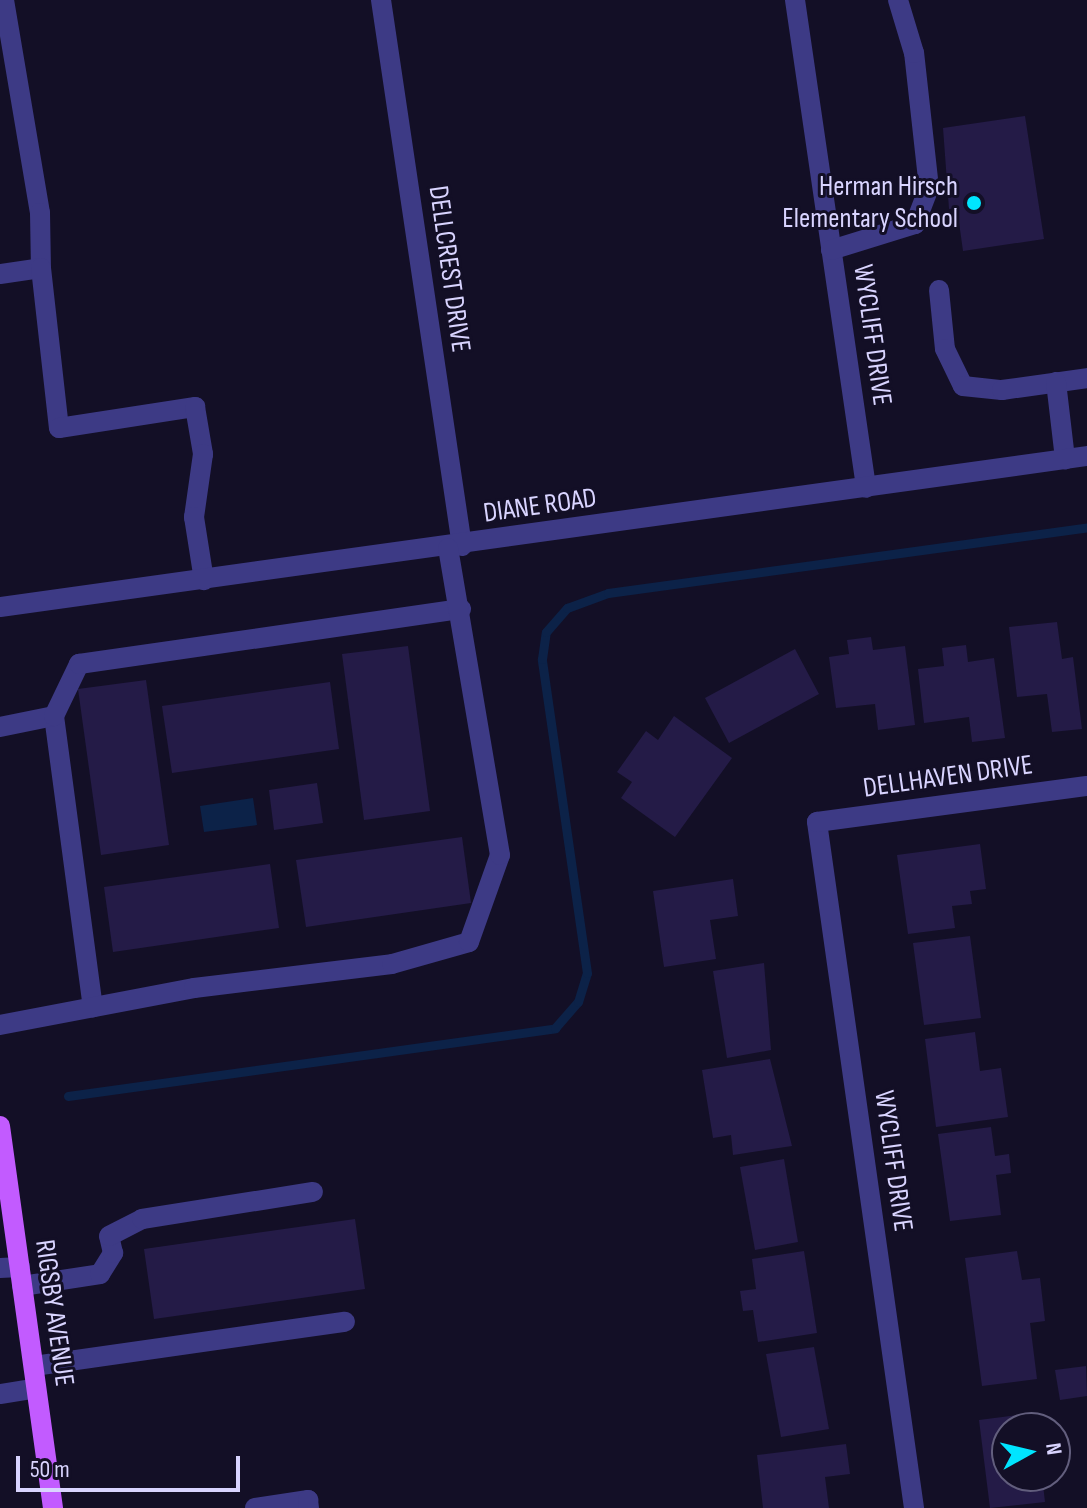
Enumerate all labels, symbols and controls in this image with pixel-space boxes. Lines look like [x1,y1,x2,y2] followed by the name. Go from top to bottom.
[782,170,958,236] place label: Herman Hirsch Elementary School
[421,184,477,354] street label: DELLCREST DRIVE
[965,194,983,212] marker: Herman Hirsch Elementary School
[845,262,899,408] street label: WYCLIFF DRIVE
[481,481,599,531] street label: DIANE ROAD
[861,748,1035,806] street label: DELLHAVEN DRIVE
[866,1088,920,1234] street label: WYCLIFF DRIVE
[27,1237,81,1389] street label: RIGSBY AVENUE
[991,1412,1071,1492] north arrow
[20,1440,244,1490] scale bar
[1039,1441,1067,1457] text: N
[30,1455,70,1484] text: 50 m

